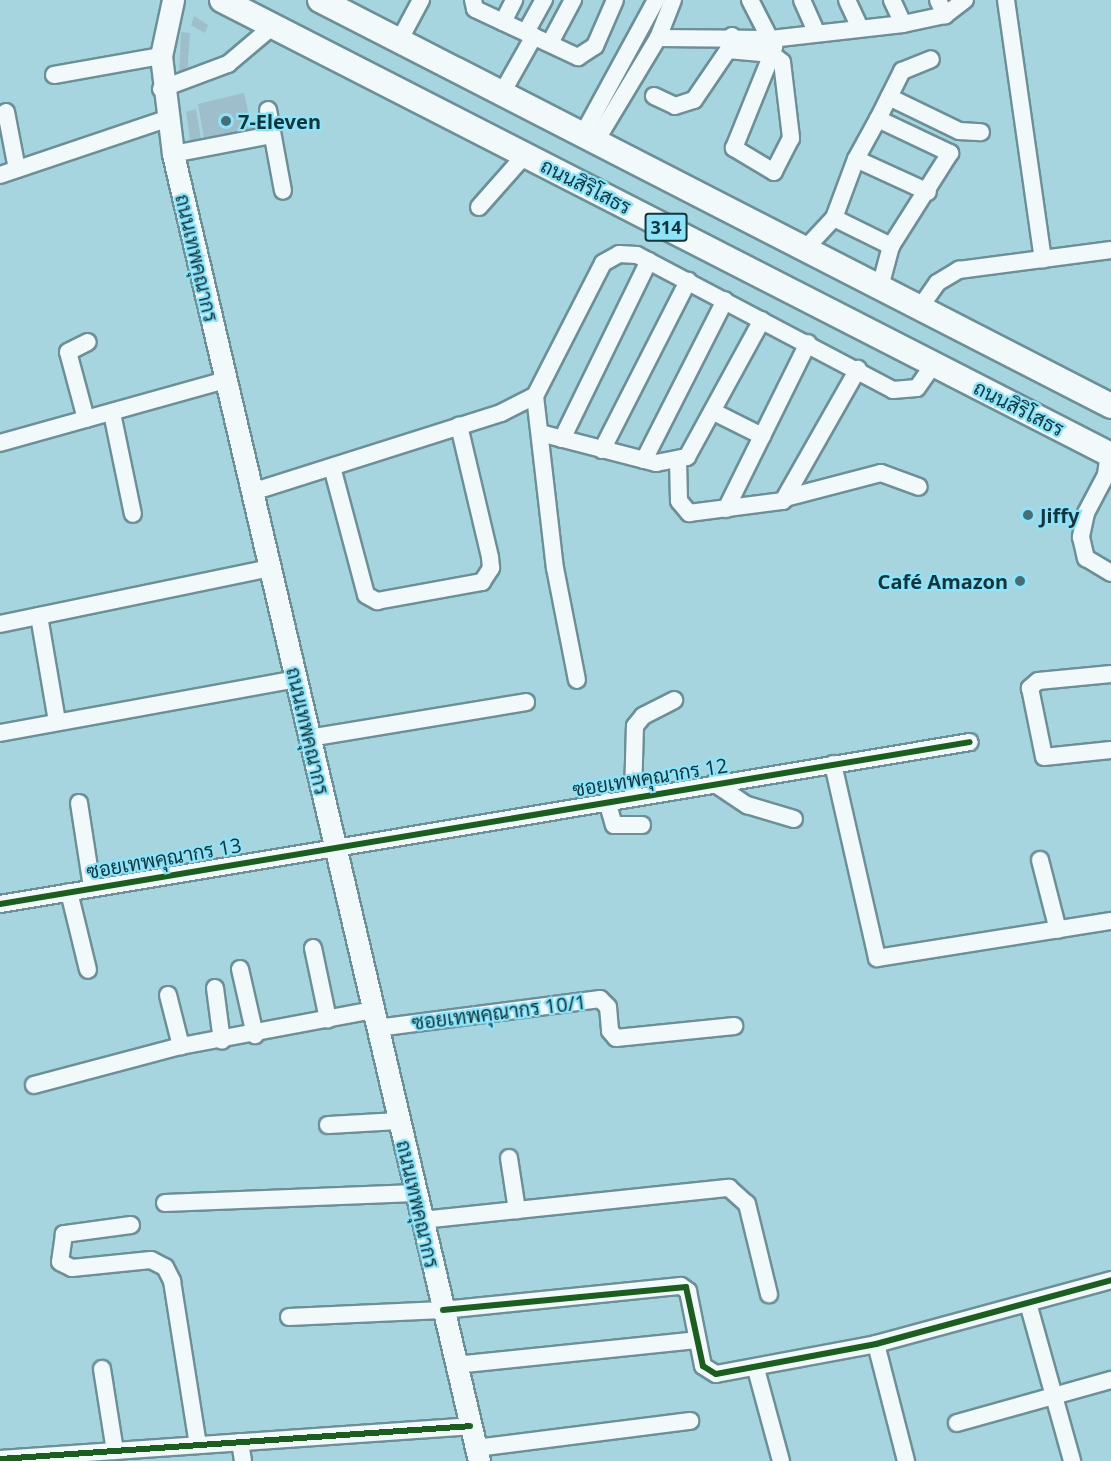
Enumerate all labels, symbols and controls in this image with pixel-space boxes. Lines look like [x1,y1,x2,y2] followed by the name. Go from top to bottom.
[238,109,321,133] place label: 7-Eleven
[219,114,233,128] marker: 7-Eleven
[537,153,635,219] street label: ถนนสิริโสธร
[171,192,223,324] street label: ถนนเทพคุณากร
[644,212,688,242] road number: 314
[970,375,1068,441] street label: ถนนสิริโสธร
[1040,503,1079,527] place label: Jiffy
[1021,508,1035,522] marker: Jiffy
[878,569,1008,593] place label: Café Amazon
[1013,574,1027,588] marker: Café Amazon
[282,665,334,797] street label: ถนนเทพคุณากร
[571,753,729,801] street label: ซอยเทพคุณากร 12
[85,833,243,883] street label: ซอยเทพคุณากร 13
[410,989,588,1035] street label: ซอยเทพคุณากร 10/1
[392,1138,444,1270] street label: ถนนเทพคุณากร

